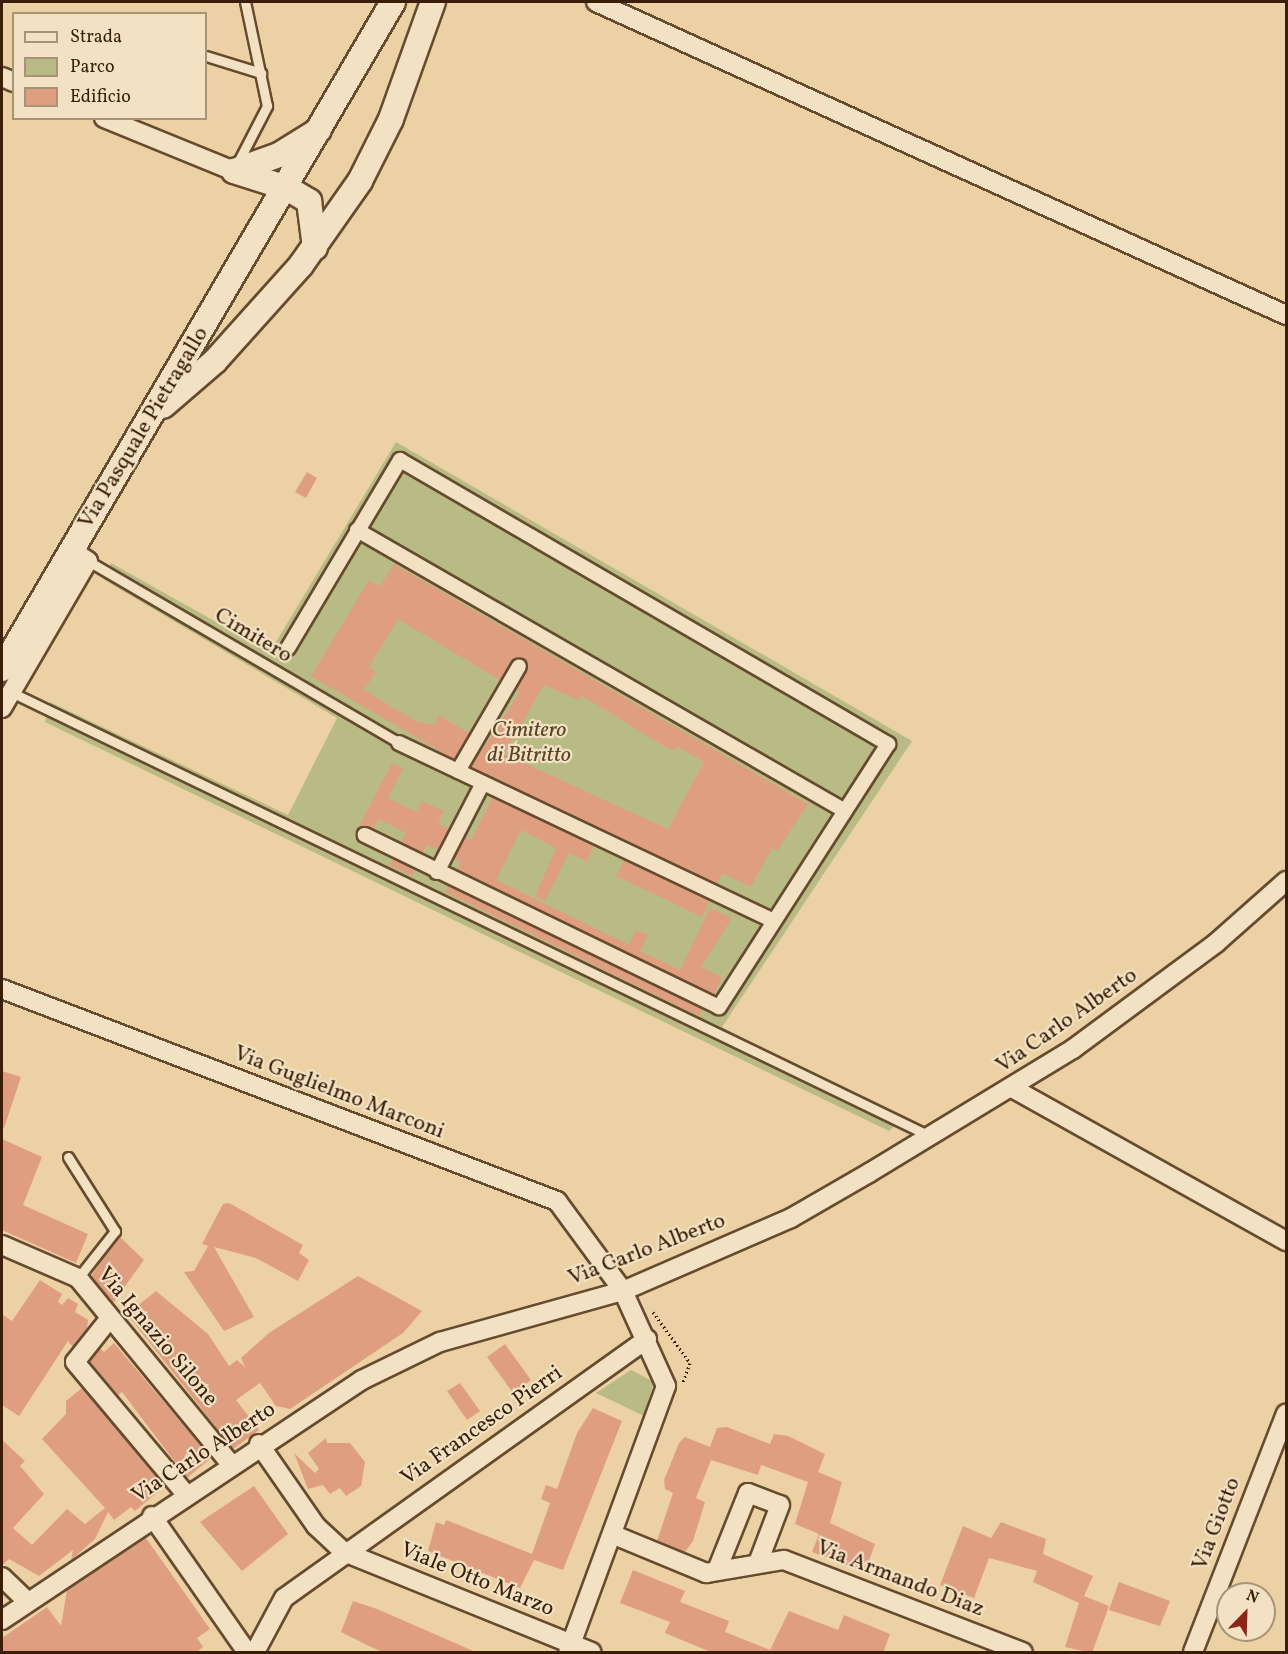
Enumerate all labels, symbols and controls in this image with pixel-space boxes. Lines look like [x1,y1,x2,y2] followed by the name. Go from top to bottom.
[12,12,207,120] legend
[70,25,122,50] text: Strada
[70,55,115,80] text: Parco
[70,85,131,110] text: Edificio
[73,322,215,534] street label: Via Pasquale Pietragallo
[209,603,297,669] street label: Cimitero
[487,717,571,768] park label: Cimitero di Bitritto
[991,963,1143,1079] street label: Via Carlo Alberto
[230,1041,448,1145] street label: Via Guglielmo Marconi
[565,1208,729,1292] street label: Via Carlo Alberto
[91,1262,223,1412] street label: Via Ignazio Silone
[396,1360,568,1492] street label: Via Francesco Pierri
[127,1397,281,1509] street label: Via Carlo Alberto
[1187,1474,1247,1574] street label: Via Giotto
[812,1535,988,1623] street label: Via Armando Diaz
[396,1537,558,1623] street label: Viale Otto Marzo
[1216,1582,1276,1642] north arrow
[1243,1585,1262,1610] text: N

